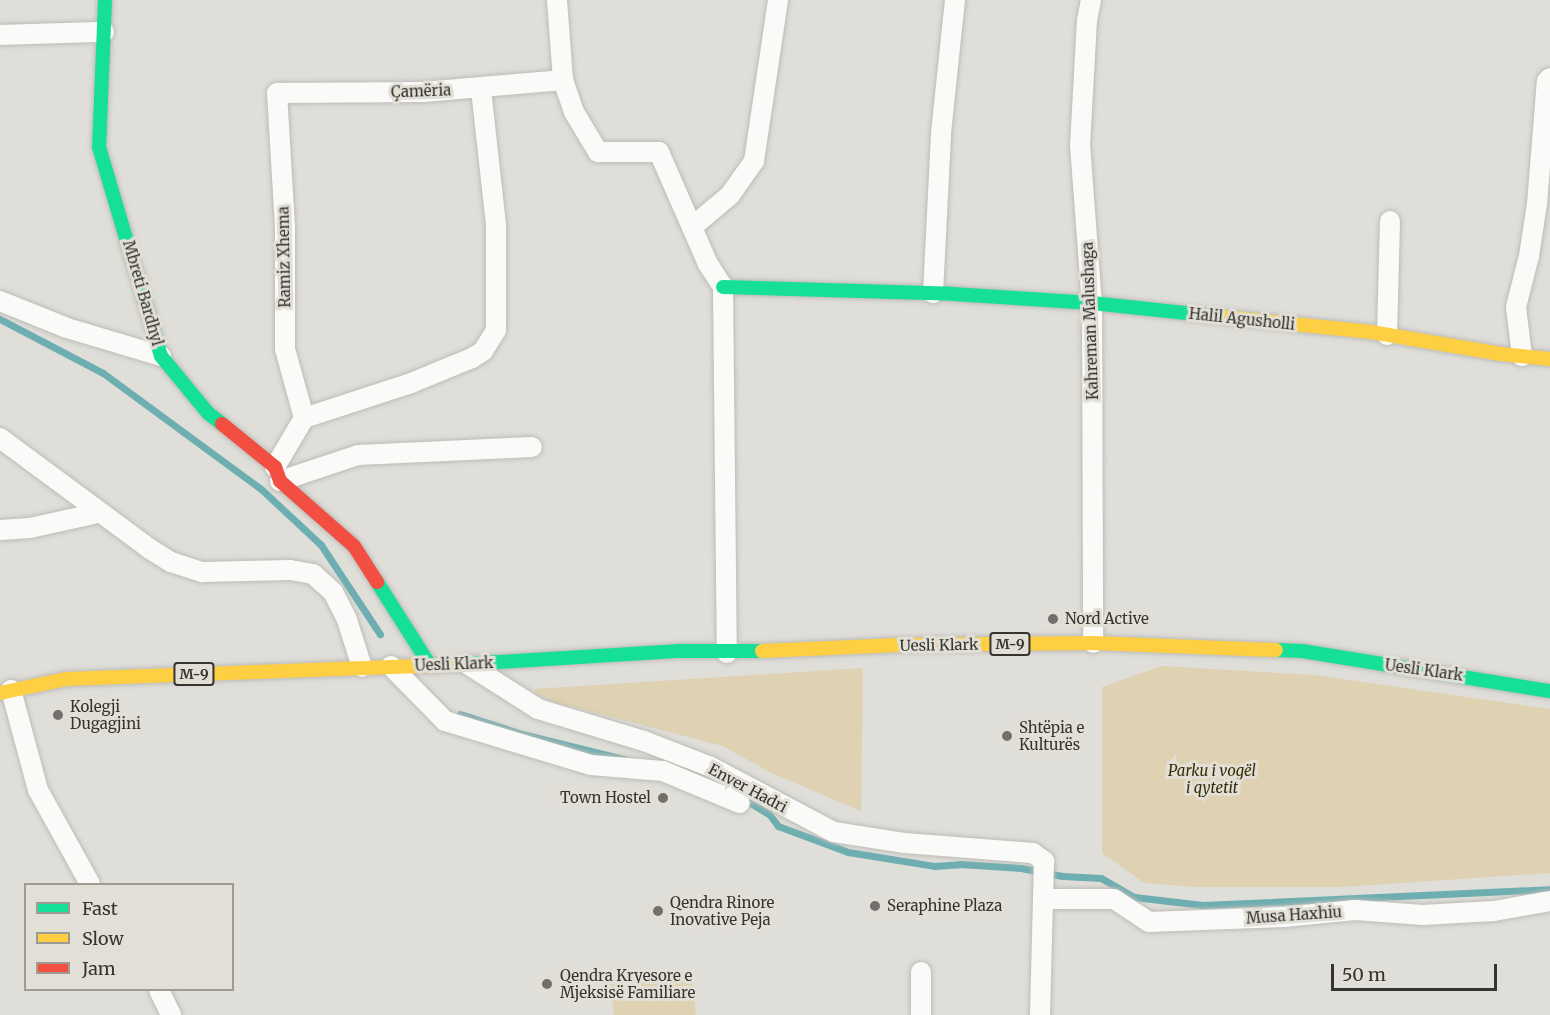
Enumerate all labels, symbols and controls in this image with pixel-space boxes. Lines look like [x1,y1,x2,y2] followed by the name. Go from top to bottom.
[391,81,451,101] street label: Çamëria
[274,206,294,308] street label: Ramiz Xhema
[119,238,167,348] street label: Mbreti Bardhyl
[1078,242,1102,400] street label: Kahreman Malushaga
[1188,304,1296,334] street label: Halil Agusholli
[1065,610,1149,628] place label: Nord Active
[1046,612,1060,626] marker: Nord Active
[989,633,1031,655] road number: M-9
[899,635,979,655] street label: Uesli Klark
[414,654,494,674] street label: Uesli Klark
[1384,656,1464,684] street label: Uesli Klark
[173,663,215,685] road number: M-9
[70,697,141,732] place label: Kolegji Dugagjini
[51,708,65,722] marker: Kolegji Dugagjini
[1019,718,1084,753] place label: Shtëpia e Kulturës
[1000,729,1014,743] marker: Shtëpia e Kulturës
[706,760,790,816] street label: Enver Hadri
[1168,761,1256,796] park label: Parku i vogël i qytetit
[560,789,651,807] place label: Town Hostel
[656,791,670,805] marker: Town Hostel
[24,883,234,991] legend
[670,893,774,928] place label: Qendra Rinore Inovative Peja
[82,897,118,920] text: Fast
[887,897,1002,915] place label: Seraphine Plaza
[868,899,882,913] marker: Seraphine Plaza
[1245,903,1343,927] street label: Musa Haxhiu
[651,904,665,918] marker: Qendra Rinore Inovative Peja
[82,927,124,950] text: Slow
[1334,952,1500,990] scale bar
[82,957,116,980] text: Jam
[1342,963,1386,986] text: 50 m
[560,966,695,1001] place label: Qendra Kryesore e Mjeksisë Familiare
[538,975,556,993] marker: Qendra Kryesore e Mjeksisë Familiare

